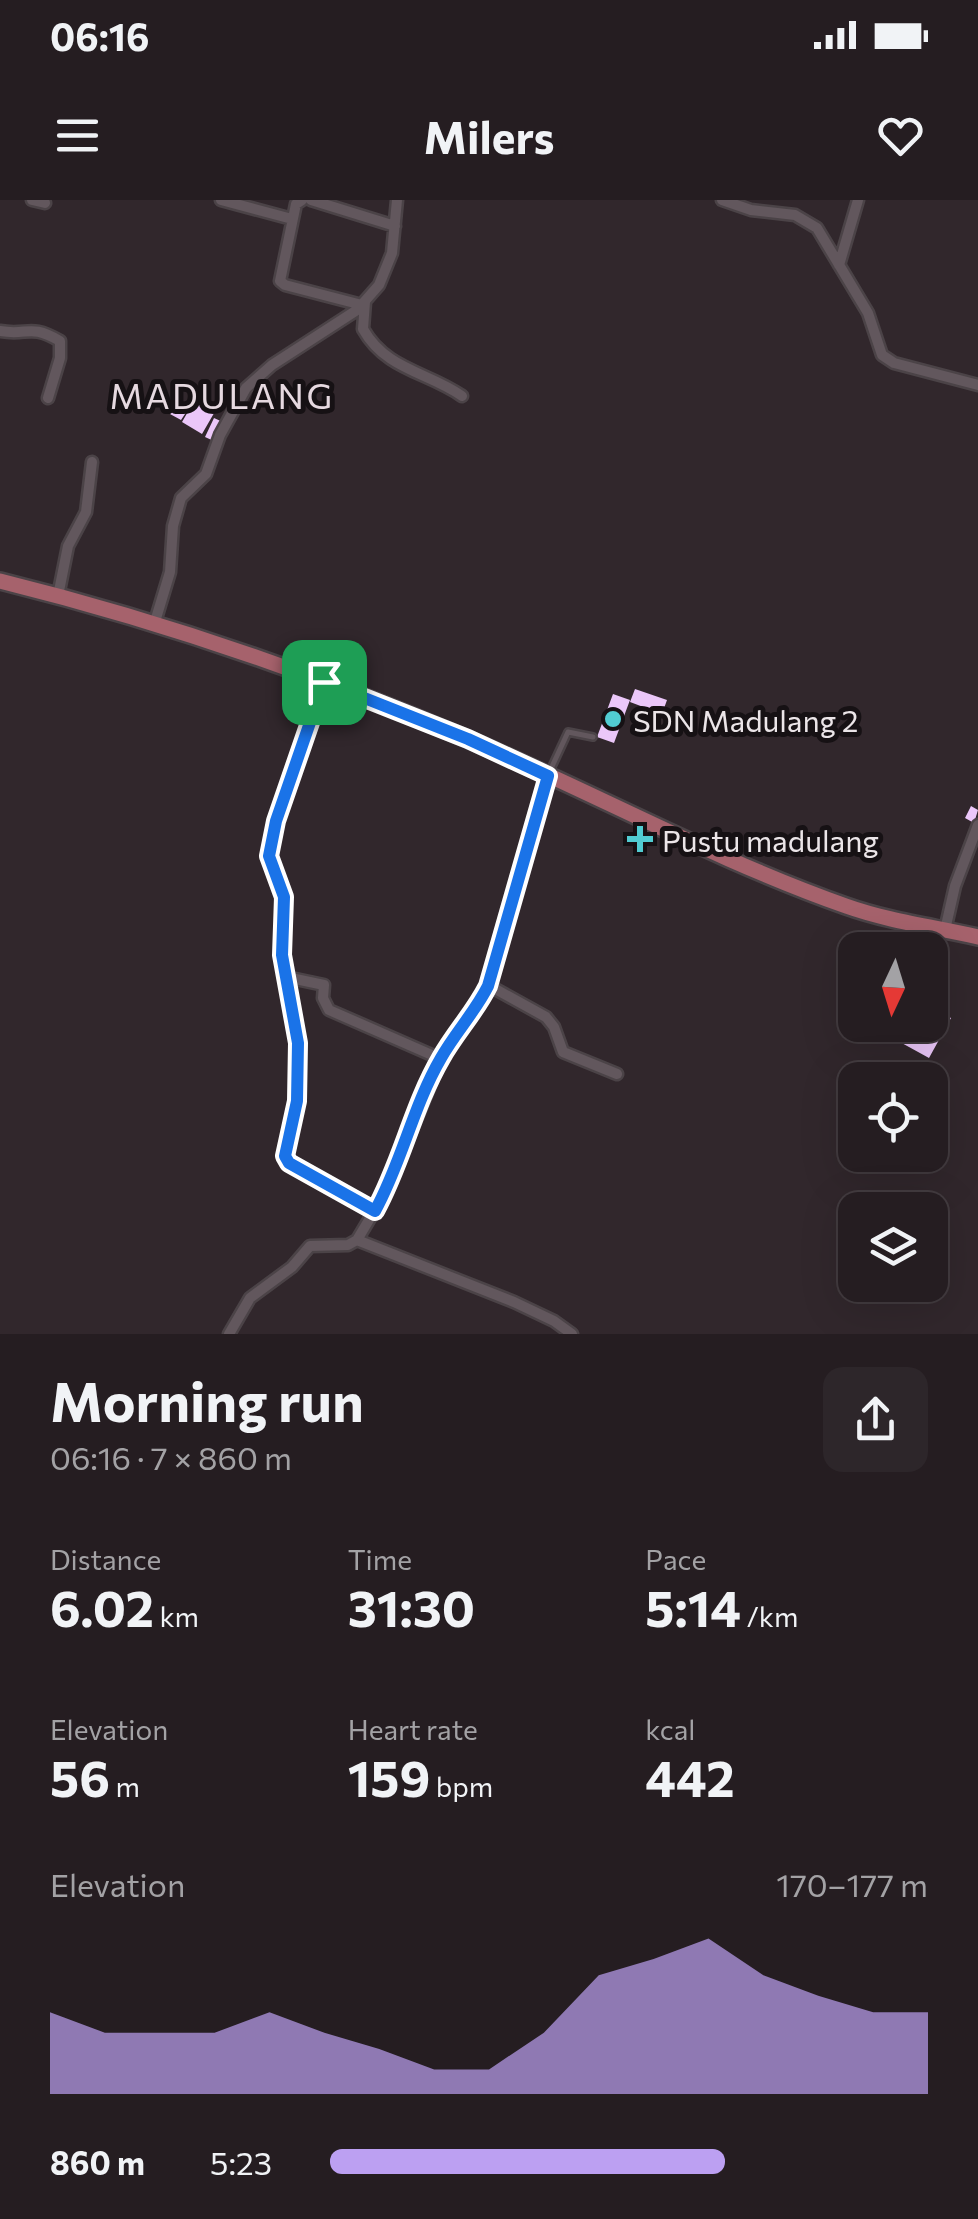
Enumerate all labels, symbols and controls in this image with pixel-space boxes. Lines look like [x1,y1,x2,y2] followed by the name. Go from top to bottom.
[50,12,149,59] text: 06:16
[50,108,105,163] icon: menu
[424,108,554,163] text: Milers
[873,108,928,163] icon: heart
[109,373,335,416] district label: MADULANG
[282,640,367,725] pin
[297,655,352,710] icon: arrive
[633,701,858,738] place label: SDN Madulang 2
[602,708,624,730] marker: SDN Madulang 2
[662,821,879,858] place label: Pustu madulang
[627,826,653,852] marker: Pustu madulang
[838,932,948,1042] north arrow
[838,932,948,1302] map controls
[838,1062,948,1172] button: locate
[838,1192,948,1302] button: layers
[50,1366,364,1433] text: Morning run
[823,1367,928,1472] button: share
[50,1437,292,1477] text: 06:16 · 7 × 860 m
[50,1542,161,1576] text: Distance
[348,1542,412,1576] text: Time
[645,1542,706,1576] text: Pace
[50,1576,154,1637] text: 6.02
[348,1576,475,1637] text: 31:30
[645,1576,741,1637] text: 5:14
[154,1599,199,1633] text: km
[741,1599,798,1633] text: /km
[50,1712,168,1746] text: Elevation
[348,1712,478,1746] text: Heart rate
[645,1712,695,1746] text: kcal
[50,1746,110,1807] text: 56
[348,1746,430,1807] text: 159
[645,1746,735,1807] text: 442
[110,1769,140,1803] text: m
[430,1769,493,1803] text: bpm
[50,1864,185,1904] text: Elevation
[776,1864,928,1904] text: 170–177 m
[50,2142,145,2182] text: 860 m
[210,2142,272,2182] text: 5:23

